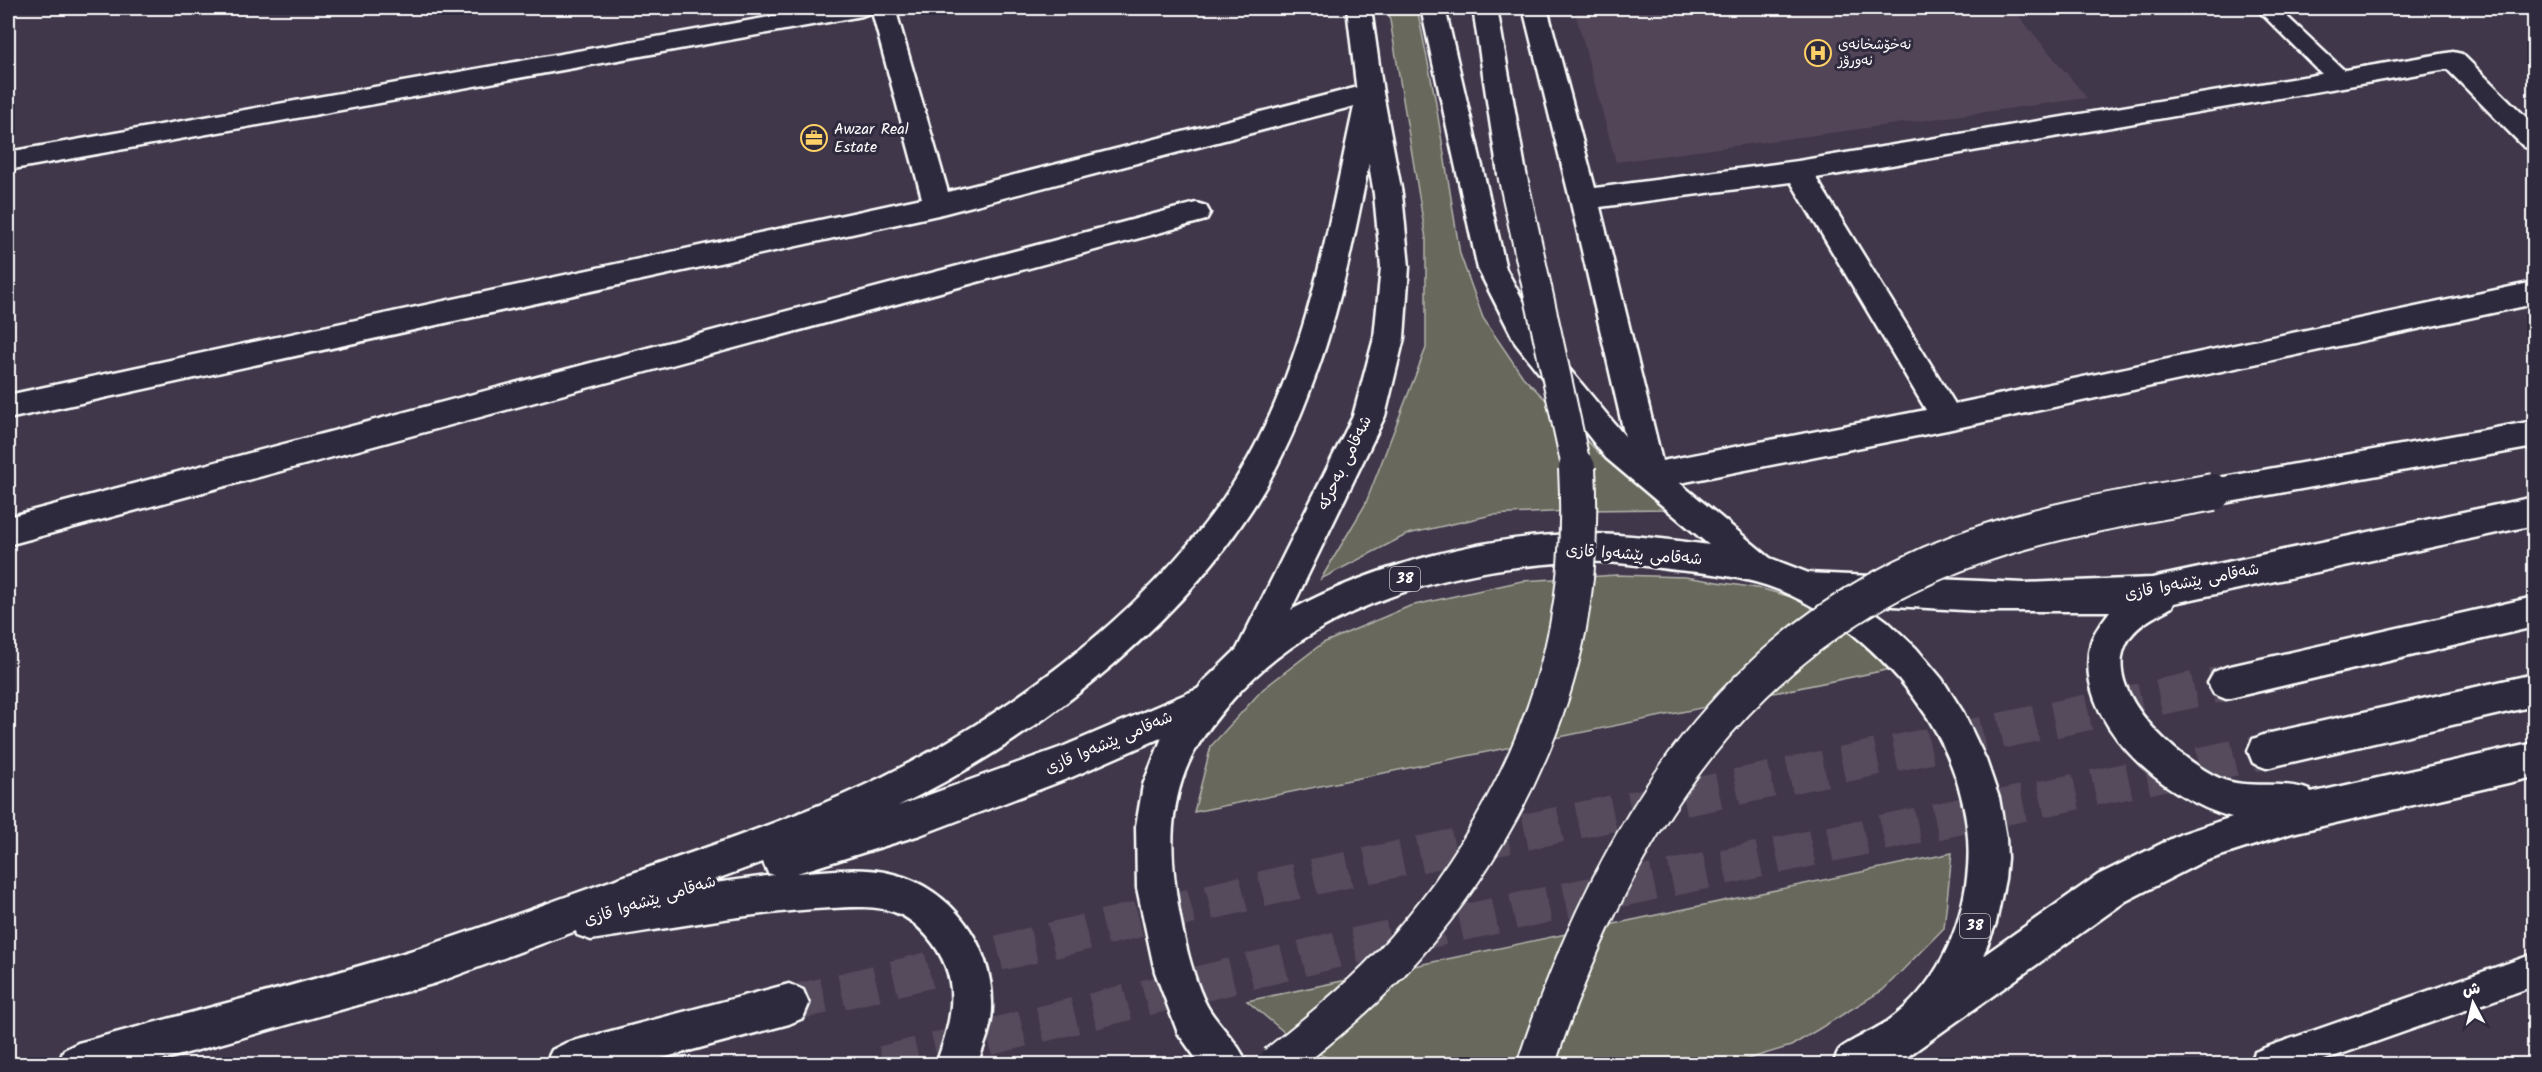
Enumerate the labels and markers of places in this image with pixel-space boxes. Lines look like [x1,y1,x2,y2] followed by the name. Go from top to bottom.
[1837,34,1911,72] place label: نەخۆشخانەی نەورۆز
[1803,38,1833,68] hospital icon: نەخۆشخانەی نەورۆز
[834,117,909,160] place label: Awzar Real Estate
[799,123,829,153] office icon: Awzar Real Estate

